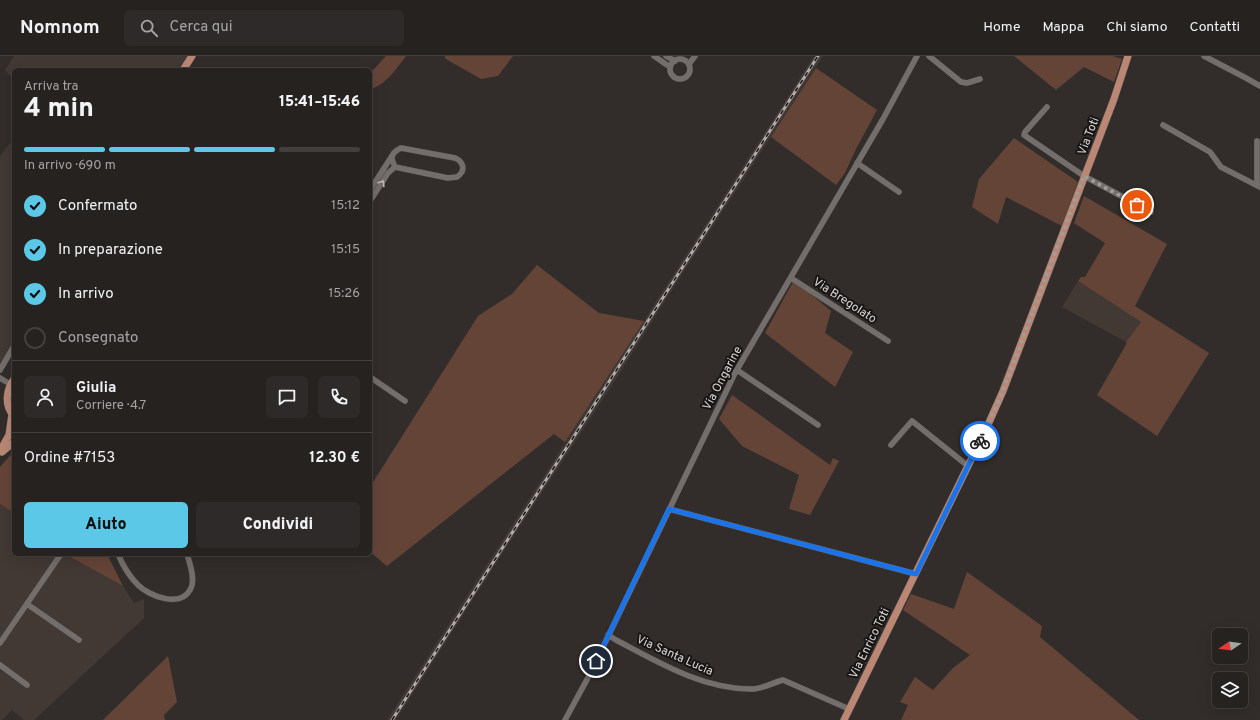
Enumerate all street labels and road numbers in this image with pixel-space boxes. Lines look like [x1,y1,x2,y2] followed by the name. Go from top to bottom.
[1074,115,1103,158] street label: Via Toti
[810,274,880,328] street label: Via Bregolato
[699,344,746,413] street label: Via Ongarine
[846,605,894,681] street label: Via Enrico Toti
[634,632,716,680] street label: Via Santa Lucia

